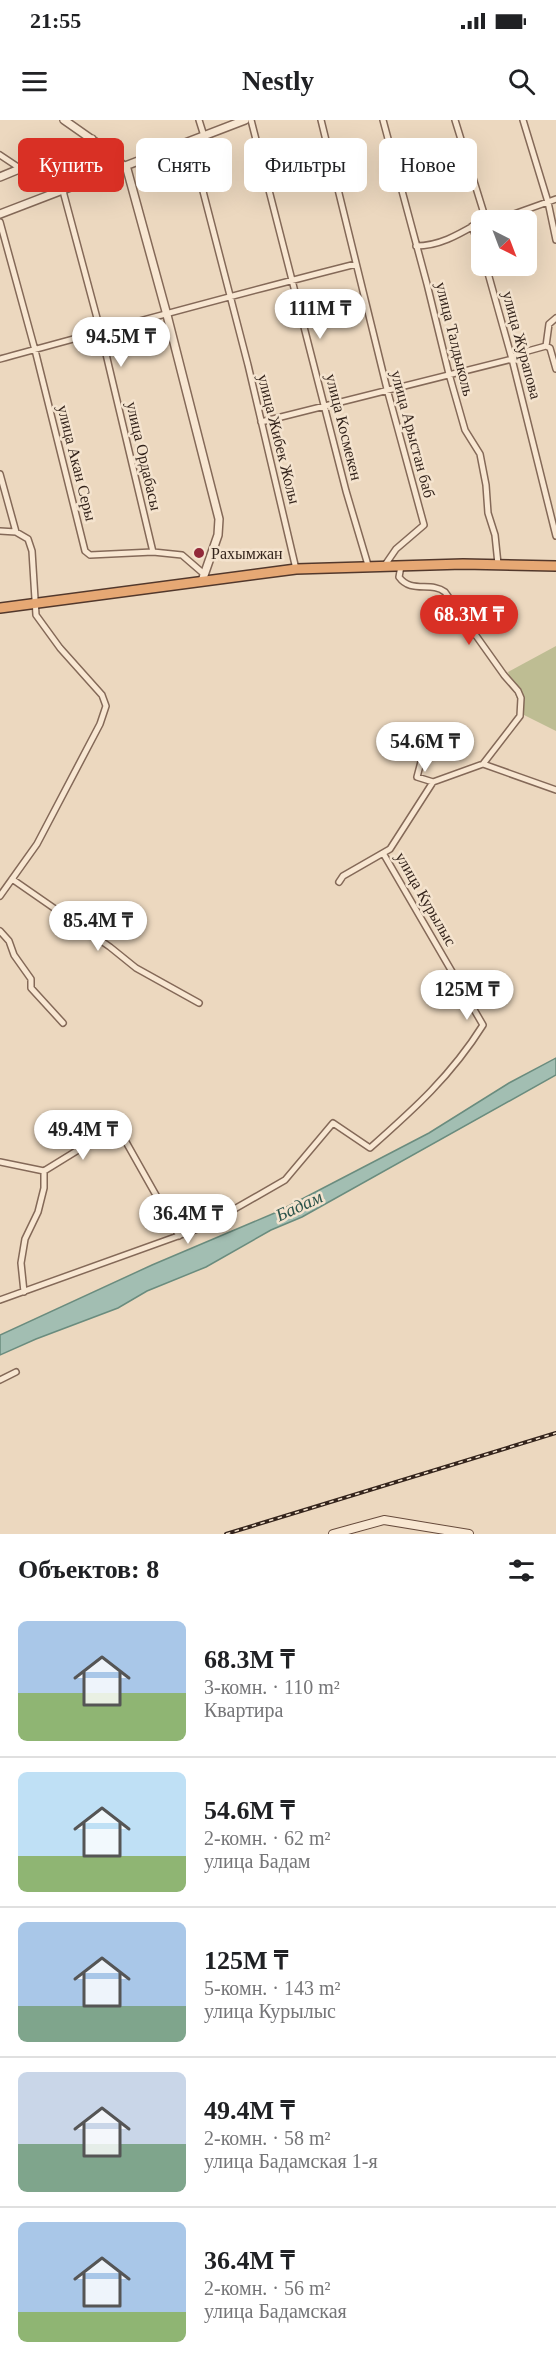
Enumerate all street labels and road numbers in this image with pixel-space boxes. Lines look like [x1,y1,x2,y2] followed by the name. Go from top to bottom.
[432,280,477,398] street label: улица Талдыколь
[498,289,545,401] street label: улица Журапова
[387,368,438,500] street label: улица Арыстан баб
[254,372,303,506] street label: улица Жибек Жолы
[322,372,366,483] street label: улица Космекен
[122,400,165,513] street label: улица Ордабасы
[53,403,100,523] street label: улица Акан Серы
[391,849,460,949] street label: улица Курылыс

